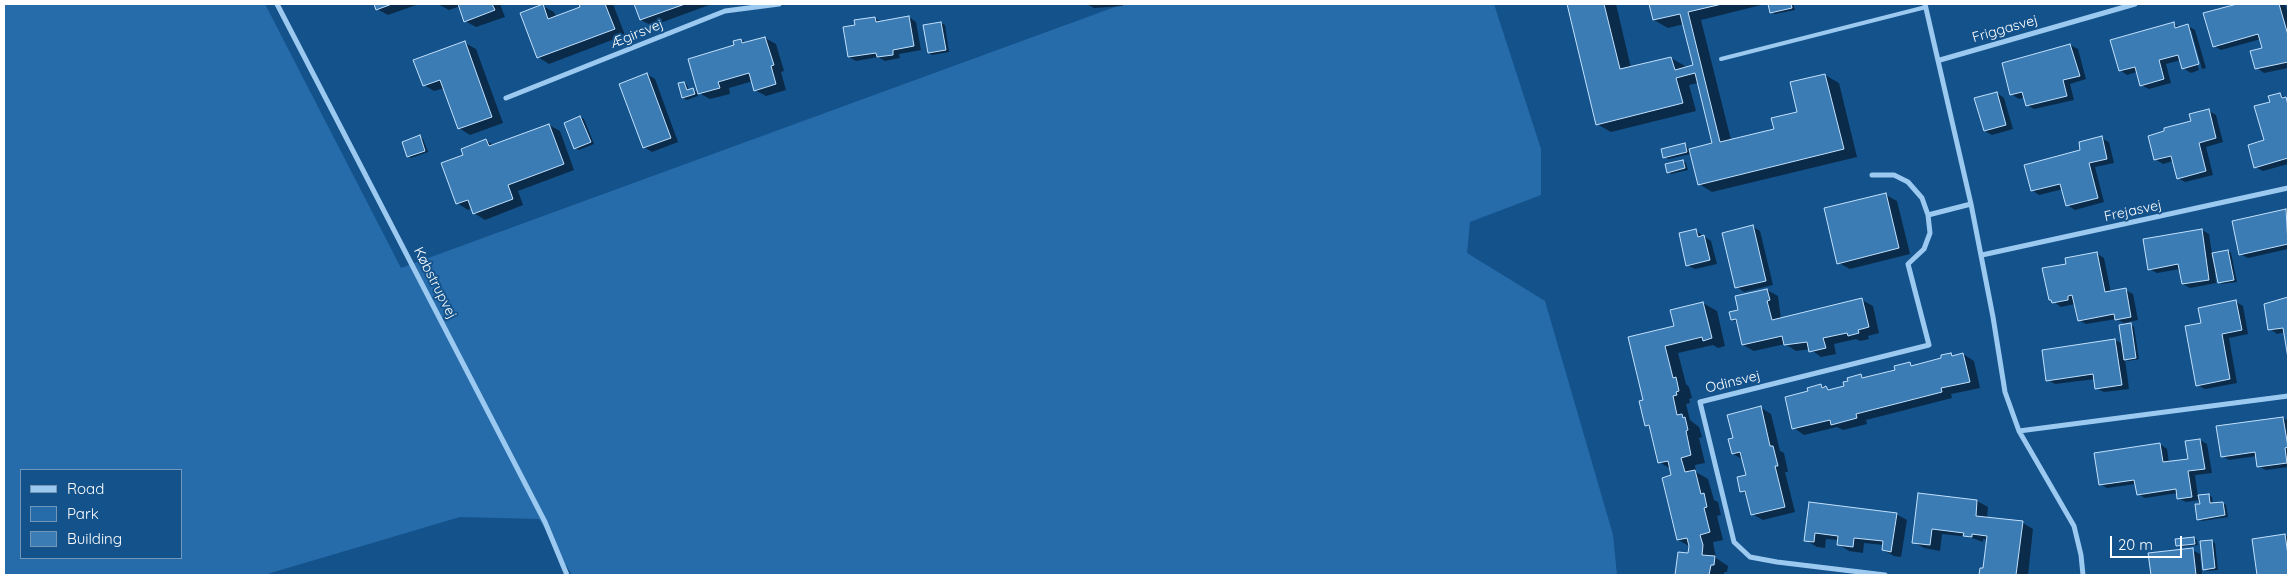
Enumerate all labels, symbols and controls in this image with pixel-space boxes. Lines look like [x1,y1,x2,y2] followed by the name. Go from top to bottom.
[1970,12,2040,46] street label: Friggasvej
[608,16,666,52] street label: Ægirsvej
[2103,197,2163,225] street label: Frejasvej
[410,244,460,322] street label: Købstrupvej
[1704,367,1762,397] street label: Odinsvej
[20,469,182,559] legend
[67,479,104,498] text: Road
[67,504,99,523] text: Park
[2112,526,2184,558] scale bar
[67,529,122,548] text: Building
[2118,535,2153,554] text: 20 m

